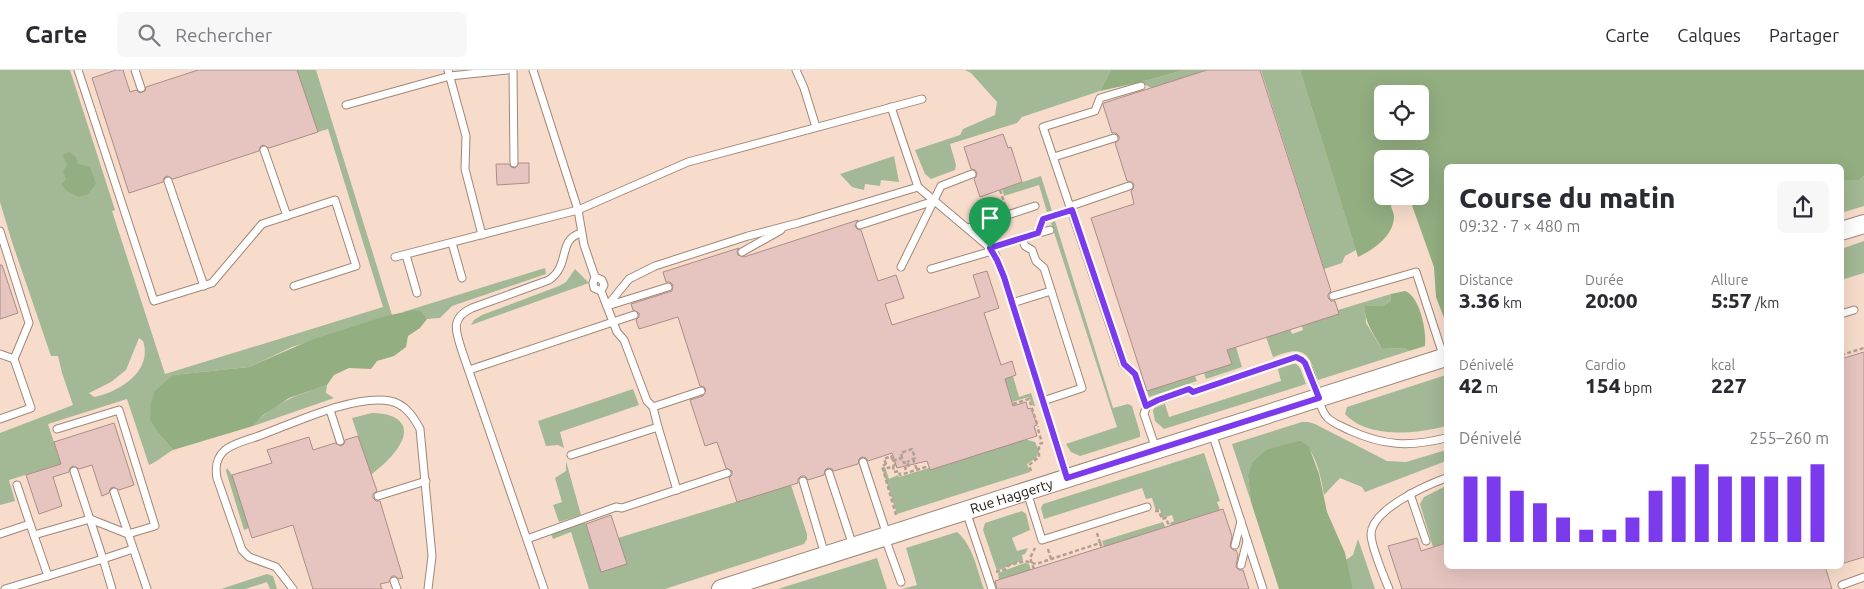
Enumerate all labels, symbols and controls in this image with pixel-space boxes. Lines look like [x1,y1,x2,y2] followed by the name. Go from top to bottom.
[117,12,467,57] search box
[25,21,87,48] text: Carte
[135,21,163,49] icon: search
[175,24,272,46] text: Rechercher
[1605,25,1649,45] text: Carte
[1677,25,1741,45] text: Calques
[1769,25,1839,45] text: Partager
[1374,85,1429,205] map controls
[1374,85,1429,140] button: locate
[1374,150,1429,205] button: layers
[1777,181,1829,233] button: share
[1459,182,1676,213] text: Course du matin
[969,197,1011,248] pin
[976,204,1004,232] icon: arrive
[1459,217,1580,235] text: 09:32 · 7 × 480 m
[1459,272,1513,288] text: Distance
[1585,272,1624,288] text: Durée
[1711,272,1748,288] text: Allure
[1459,288,1500,312] text: 3.36
[1585,288,1638,312] text: 20:00
[1711,288,1752,312] text: 5:57
[1500,295,1522,311] text: km
[1752,295,1779,311] text: /km
[1459,357,1514,373] text: Dénivelé
[1585,357,1626,373] text: Cardio
[1711,357,1735,373] text: kcal
[1459,373,1483,397] text: 42
[1585,373,1621,397] text: 154
[1711,373,1747,397] text: 227
[1483,380,1498,396] text: m
[1621,380,1652,396] text: bpm
[1459,429,1522,447] text: Dénivelé
[1749,429,1829,447] text: 255–260 m
[968,475,1055,517] street label: Rue Haggerty

